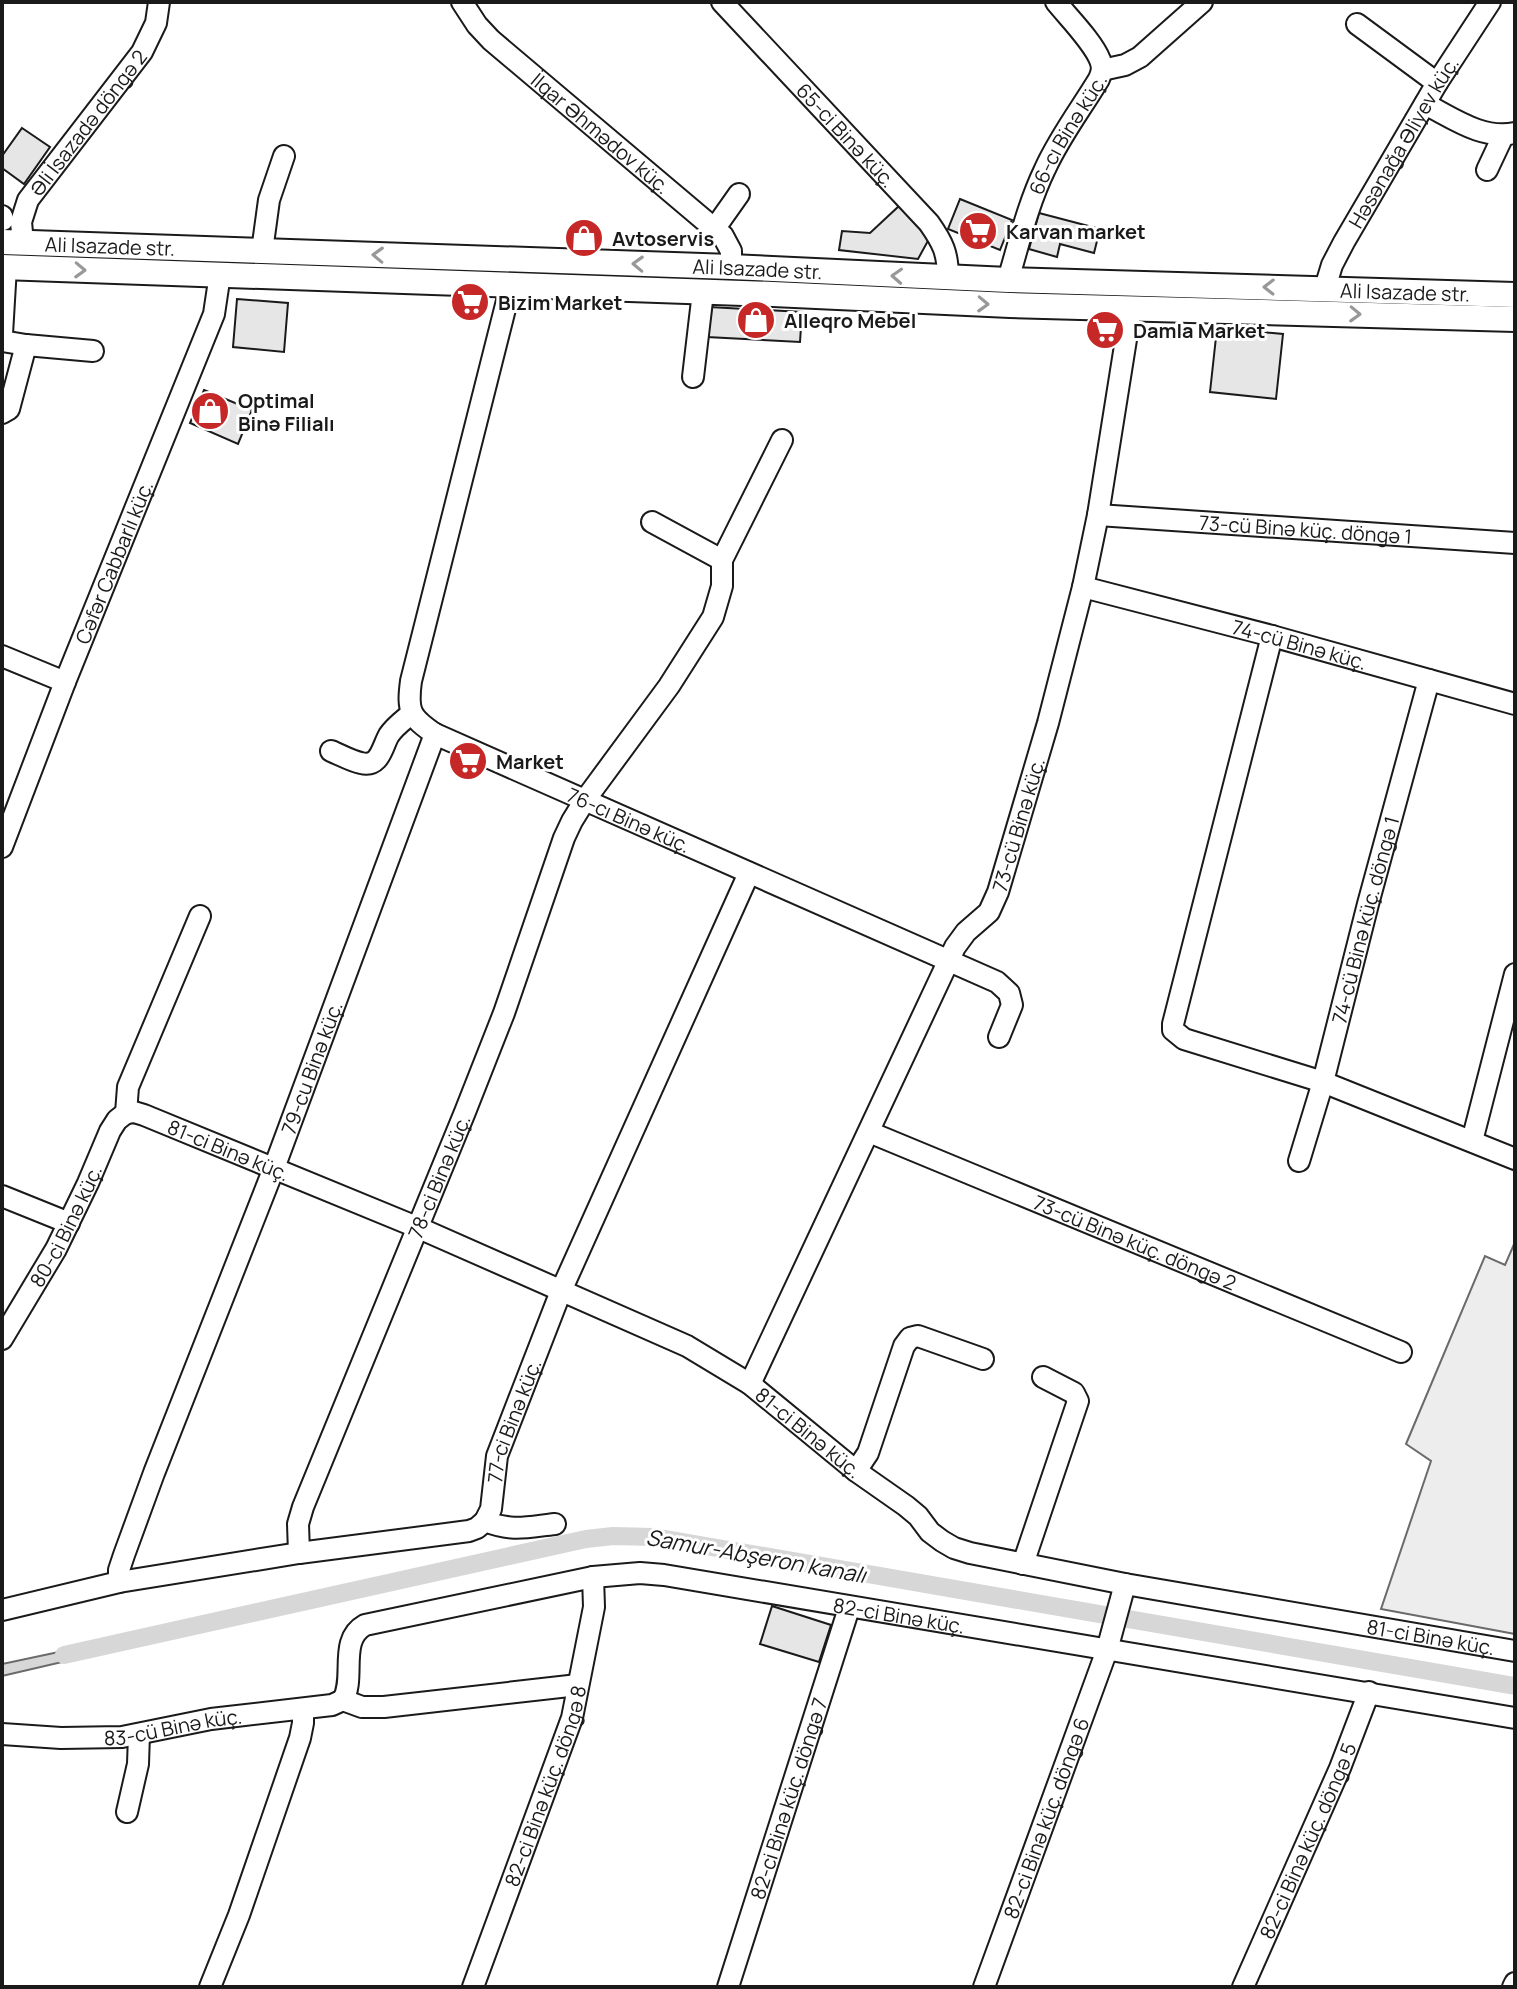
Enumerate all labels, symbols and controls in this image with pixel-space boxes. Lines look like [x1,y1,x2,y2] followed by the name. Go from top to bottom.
[23,44,153,201] street label: Əli İsazadə döngə 2
[1342,51,1464,233] street label: Həsənağa Əliyev küç.
[526,66,676,199] street label: İlqar Əhmədov küç.
[1022,71,1113,198] street label: 66-cı Binə küç.
[791,77,902,193] street label: 65-ci Binə küç.
[957,210,999,252] supermarket icon: Karvan market
[563,217,605,259] shop icon: Avtoservis
[1006,218,1146,245] place label: Karvan market
[612,225,714,252] place label: Avtoservis
[44,230,175,261] street label: Ali Isazade str.
[371,246,384,263] one-way arrow
[692,252,823,285] street label: Ali Isazade str.
[631,255,644,272] one-way arrow
[74,261,87,278] one-way arrow
[890,267,903,284] one-way arrow
[1340,276,1471,307] street label: Ali Isazade str.
[1262,278,1275,295] one-way arrow
[449,281,491,323] supermarket icon: Bizim Market
[498,289,622,316] place label: Bizim Market
[977,295,990,312] one-way arrow
[735,299,777,341] shop icon: Alleqro Mebel
[1349,306,1362,323] one-way arrow
[784,307,916,334] place label: Alleqro Mebel
[1084,309,1126,351] supermarket icon: Damla Market
[1133,317,1266,344] place label: Damla Market
[238,387,335,437] place label: Optimal Binə Filialı
[189,390,231,432] shop icon: Optimal Binə Filialı
[68,476,159,648] street label: Cəfər Cabbarlı küç.
[1198,508,1413,550] street label: 73-cü Binə küç. döngə 1
[1229,613,1370,675] street label: 74-cü Binə küç.
[447,740,489,782] supermarket icon: Market
[496,748,564,775] place label: Market
[985,754,1051,895] street label: 73-cü Binə küç.
[563,781,695,859] street label: 76-cı Binə küç.
[1325,813,1405,1026] street label: 74-cü Binə küç. döngə 1
[274,997,348,1138] street label: 79-cu Binə küç.
[401,1110,476,1242] street label: 78-ci Binə küç.
[164,1113,294,1187] street label: 81-ci Binə küç.
[23,1161,108,1292] street label: 80-ci Binə küç.
[1030,1188,1241,1296] street label: 73-cü Binə küç. döngə 2
[481,1355,547,1484] street label: 77-ci Binə küç.
[750,1381,866,1484] street label: 81-ci Binə küç.
[644,1522,870,1590] water label: Samur-Abşeron kanalı
[831,1591,967,1639] street label: 82-ci Binə küç.
[1365,1612,1497,1661] street label: 81-ci Binə küç.
[498,1683,592,1890] street label: 82-ci Binə küç. döngə 8
[743,1694,833,1903] street label: 82-ci Binə küç. döngə 7
[104,1702,243,1751] street label: 83-cü Binə küç.
[997,1713,1095,1922] street label: 82-ci Binə küç. döngə 6
[1253,1739,1362,1943] street label: 82-ci Binə küç. döngə 5

